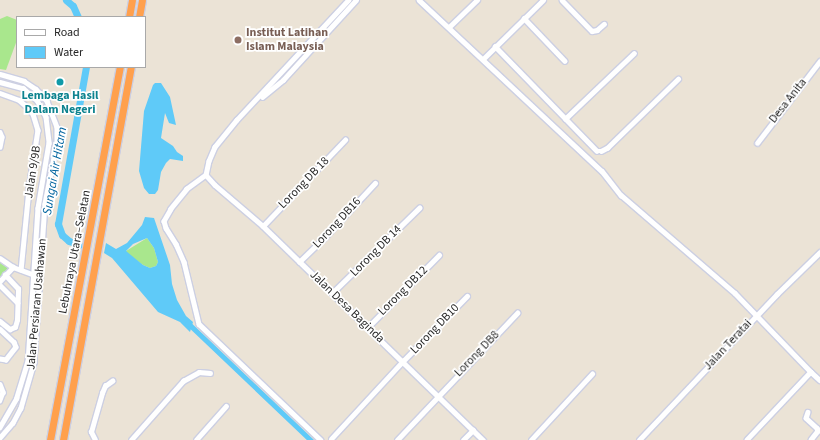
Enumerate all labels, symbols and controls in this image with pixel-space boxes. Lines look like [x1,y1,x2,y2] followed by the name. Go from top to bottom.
[16,16,146,68] legend
[54,24,80,41] text: Road
[246,26,328,54] place label: Institut Latihan Islam Malaysia
[233,35,243,45] marker: Institut Latihan Islam Malaysia
[54,44,83,61] text: Water
[766,76,810,126] street label: Desa Anita
[55,77,65,87] marker: Lembaga Hasil Dalam Negeri
[22,89,98,117] place label: Lembaga Hasil Dalam Negeri
[40,126,70,216] water label: Sungai Air Hitam
[22,145,44,199] street label: Jalan 9/9B
[276,154,332,212] street label: Lorong DB 18
[56,189,94,315] street label: Lebuhraya Utara–Selatan
[310,195,364,251] street label: Lorong DB16
[347,222,405,280] street label: Lorong DB 14
[24,238,50,370] street label: Jalan Persiaran Usahawan
[375,263,431,319] street label: Lorong DB12
[307,268,387,346] street label: Jalan Desa Baginda
[408,301,462,357] street label: Lorong DB10
[701,317,755,373] street label: Jalan Teratai
[452,328,502,380] street label: Lorong DB8

